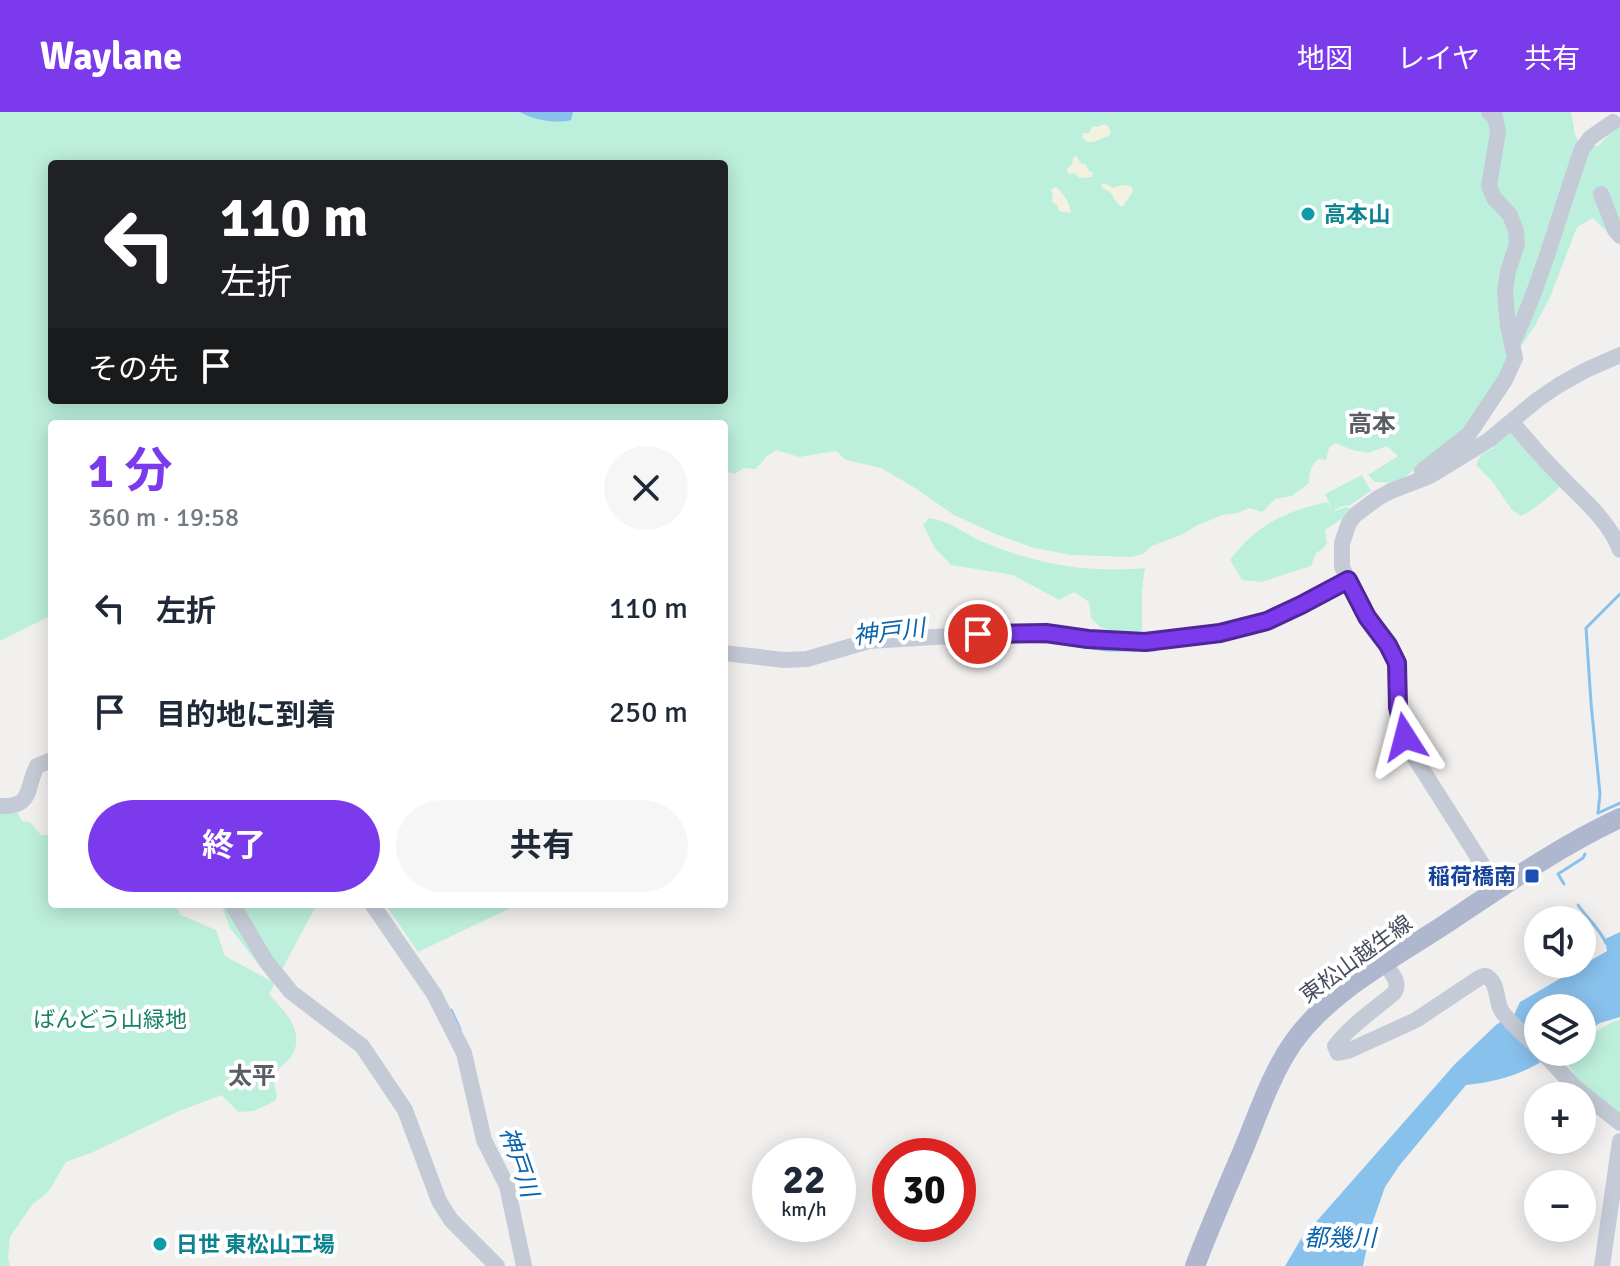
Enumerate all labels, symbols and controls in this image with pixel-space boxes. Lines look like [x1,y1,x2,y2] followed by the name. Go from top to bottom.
[40,33,182,80] text: Waylane
[1297,42,1353,76] text: 地図
[1397,42,1480,76] text: レイヤ
[1524,42,1580,76] text: 共有
[220,183,368,252] text: 110 m
[88,192,192,296] icon: left
[1324,201,1390,228] place label: 高本山
[1299,205,1317,223] marker: 高本山
[220,260,292,305] text: 左折
[194,344,238,388] icon: arrive
[88,351,178,388] text: その先
[1348,409,1396,439] district label: 高本
[88,442,172,501] text: 1 分
[604,446,688,530] button: close
[88,502,239,534] text: 360 m · 19:58
[88,586,132,630] icon: left
[609,590,688,627] text: 110 m
[156,593,216,630] text: 左折
[944,600,1012,668] pin
[851,612,930,651] water label: 神戸川
[956,612,1000,656] icon: arrive
[88,690,132,734] icon: arrive
[609,694,688,731] text: 250 m
[1363,695,1447,779] position arrow
[156,697,336,734] text: 目的地に到着
[88,800,380,892] button: 終了
[396,800,688,892] button: 共有
[1428,863,1516,890] place label: 稲荷橋南
[1523,867,1541,885] marker: 稲荷橋南
[1524,906,1596,1242] map controls
[1524,906,1596,978] button: sound
[1295,909,1417,1009] street label: 東松山越生線
[1524,994,1596,1066] button: layers
[33,1006,187,1033] park label: ばんどう山緑地
[228,1061,276,1091] district label: 太平
[1524,1082,1596,1154] button: +
[493,1123,546,1204] water label: 神戸川
[872,1138,976,1242] speed limit sign: 30
[782,1155,826,1205] text: 22
[1524,1170,1596,1242] button: −
[781,1197,827,1222] text: km/h
[1304,1223,1379,1253] water label: 都幾川
[176,1231,335,1258] place label: 日世 東松山工場
[151,1235,169,1253] marker: 日世 東松山工場

